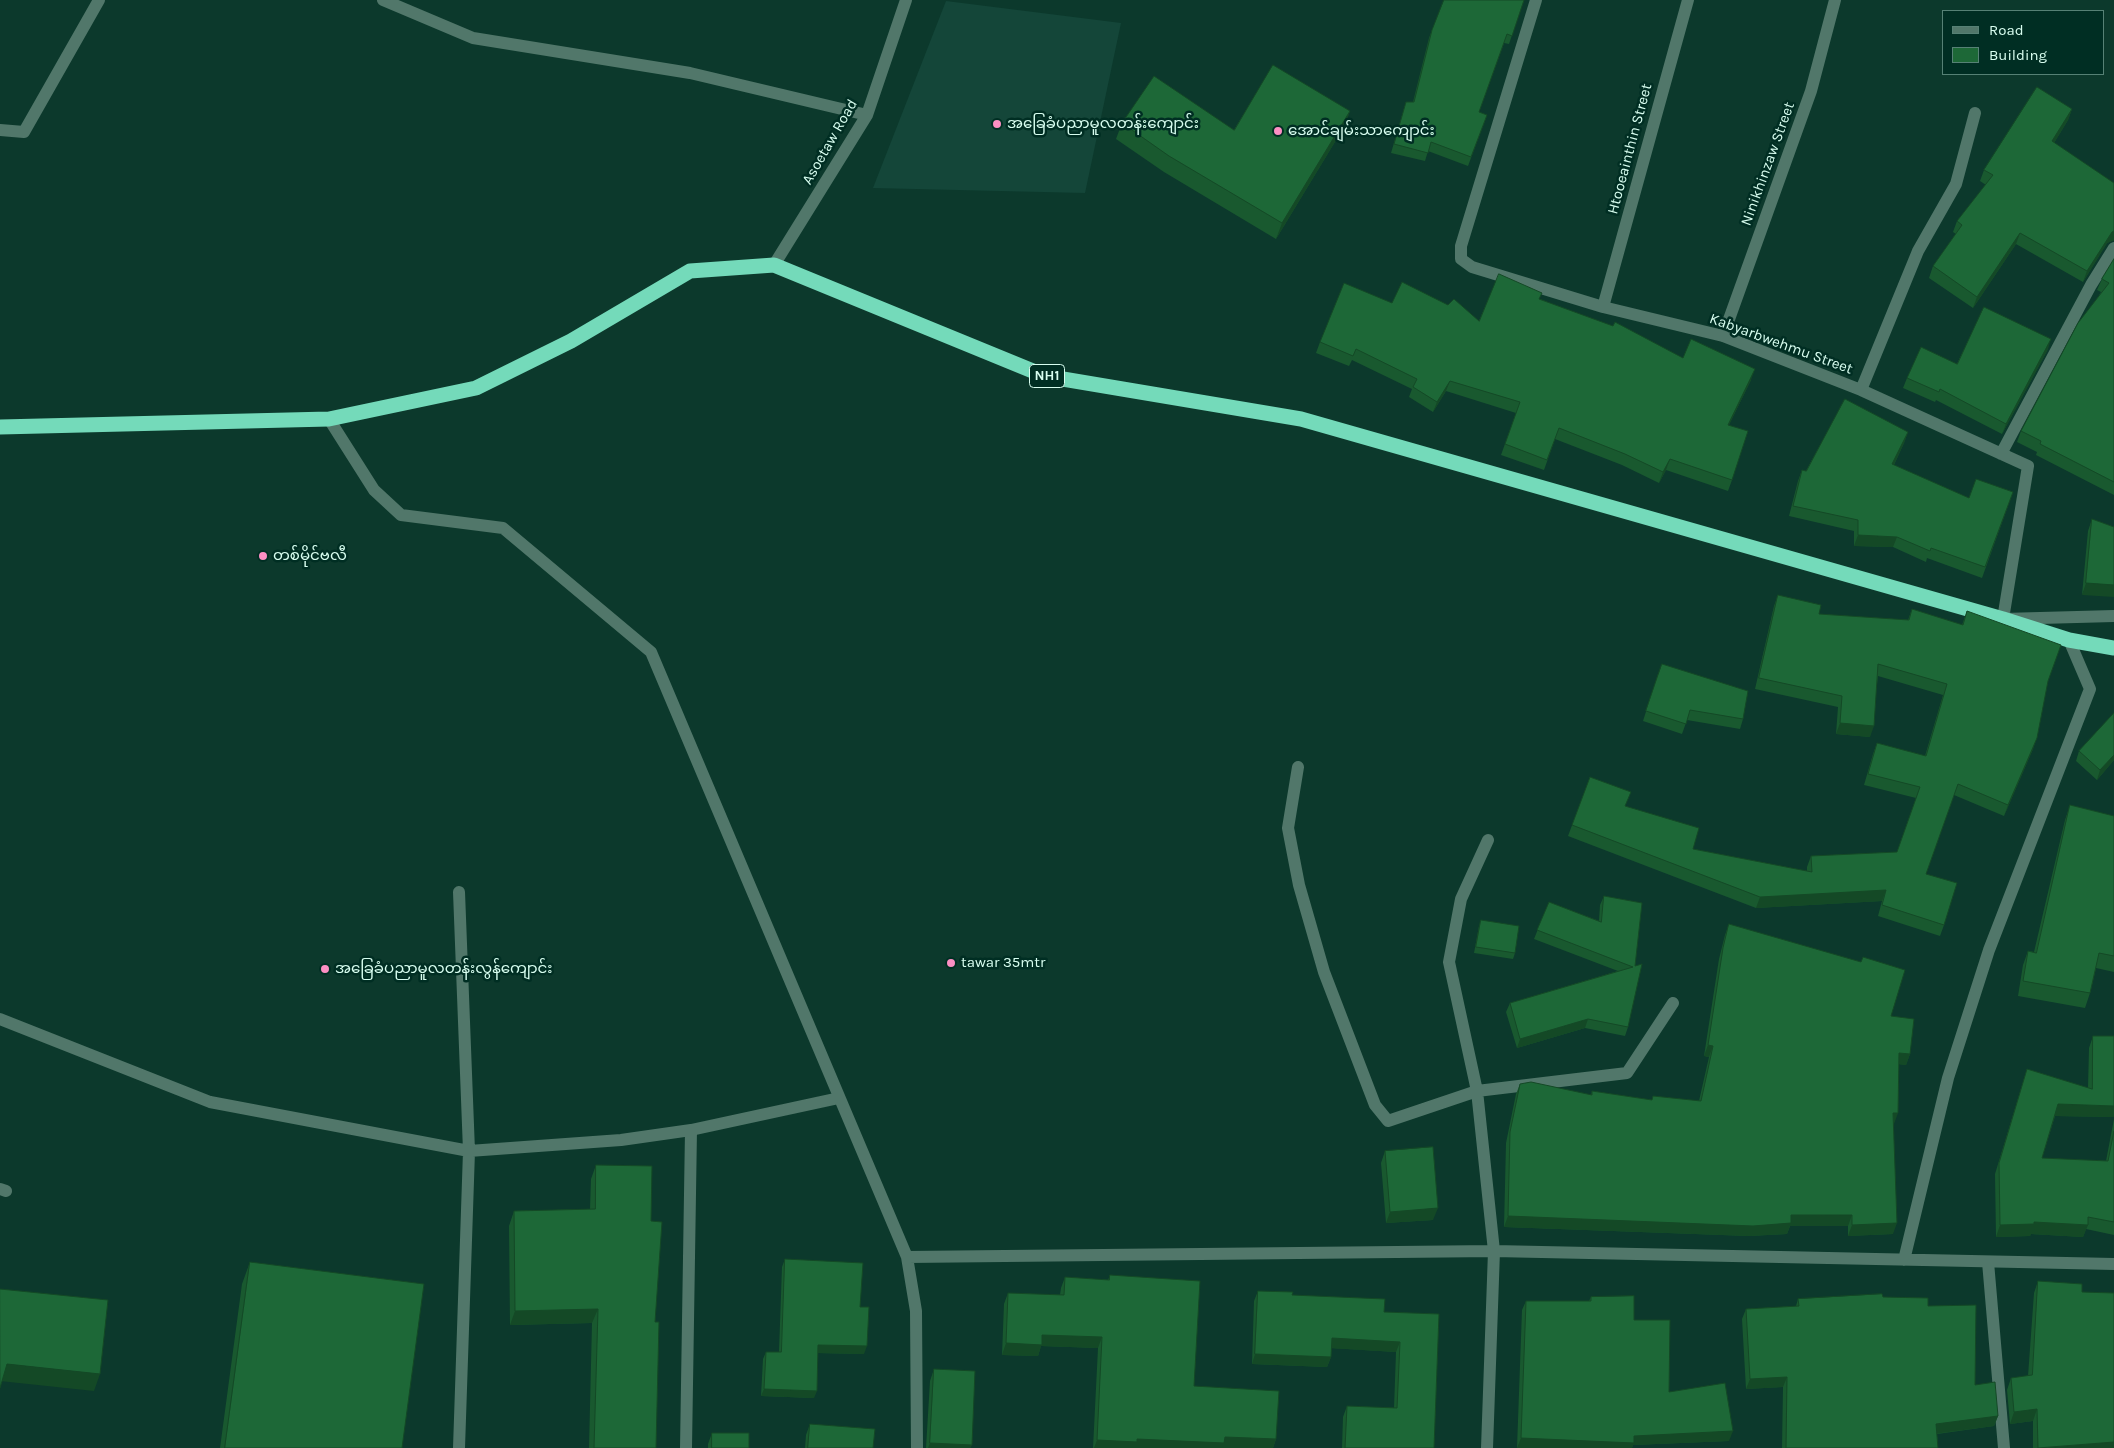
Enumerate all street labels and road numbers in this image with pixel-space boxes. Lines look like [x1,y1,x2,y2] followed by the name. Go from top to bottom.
[1604,82,1656,216] street label: Htooeainthin Street
[798,96,862,188] street label: Asoetaw Road
[1737,100,1799,228] street label: Ninikhinzaw Street
[1707,310,1855,378] street label: Kabyarbwehmu Street
[1030,364,1064,388] road number: NH1

